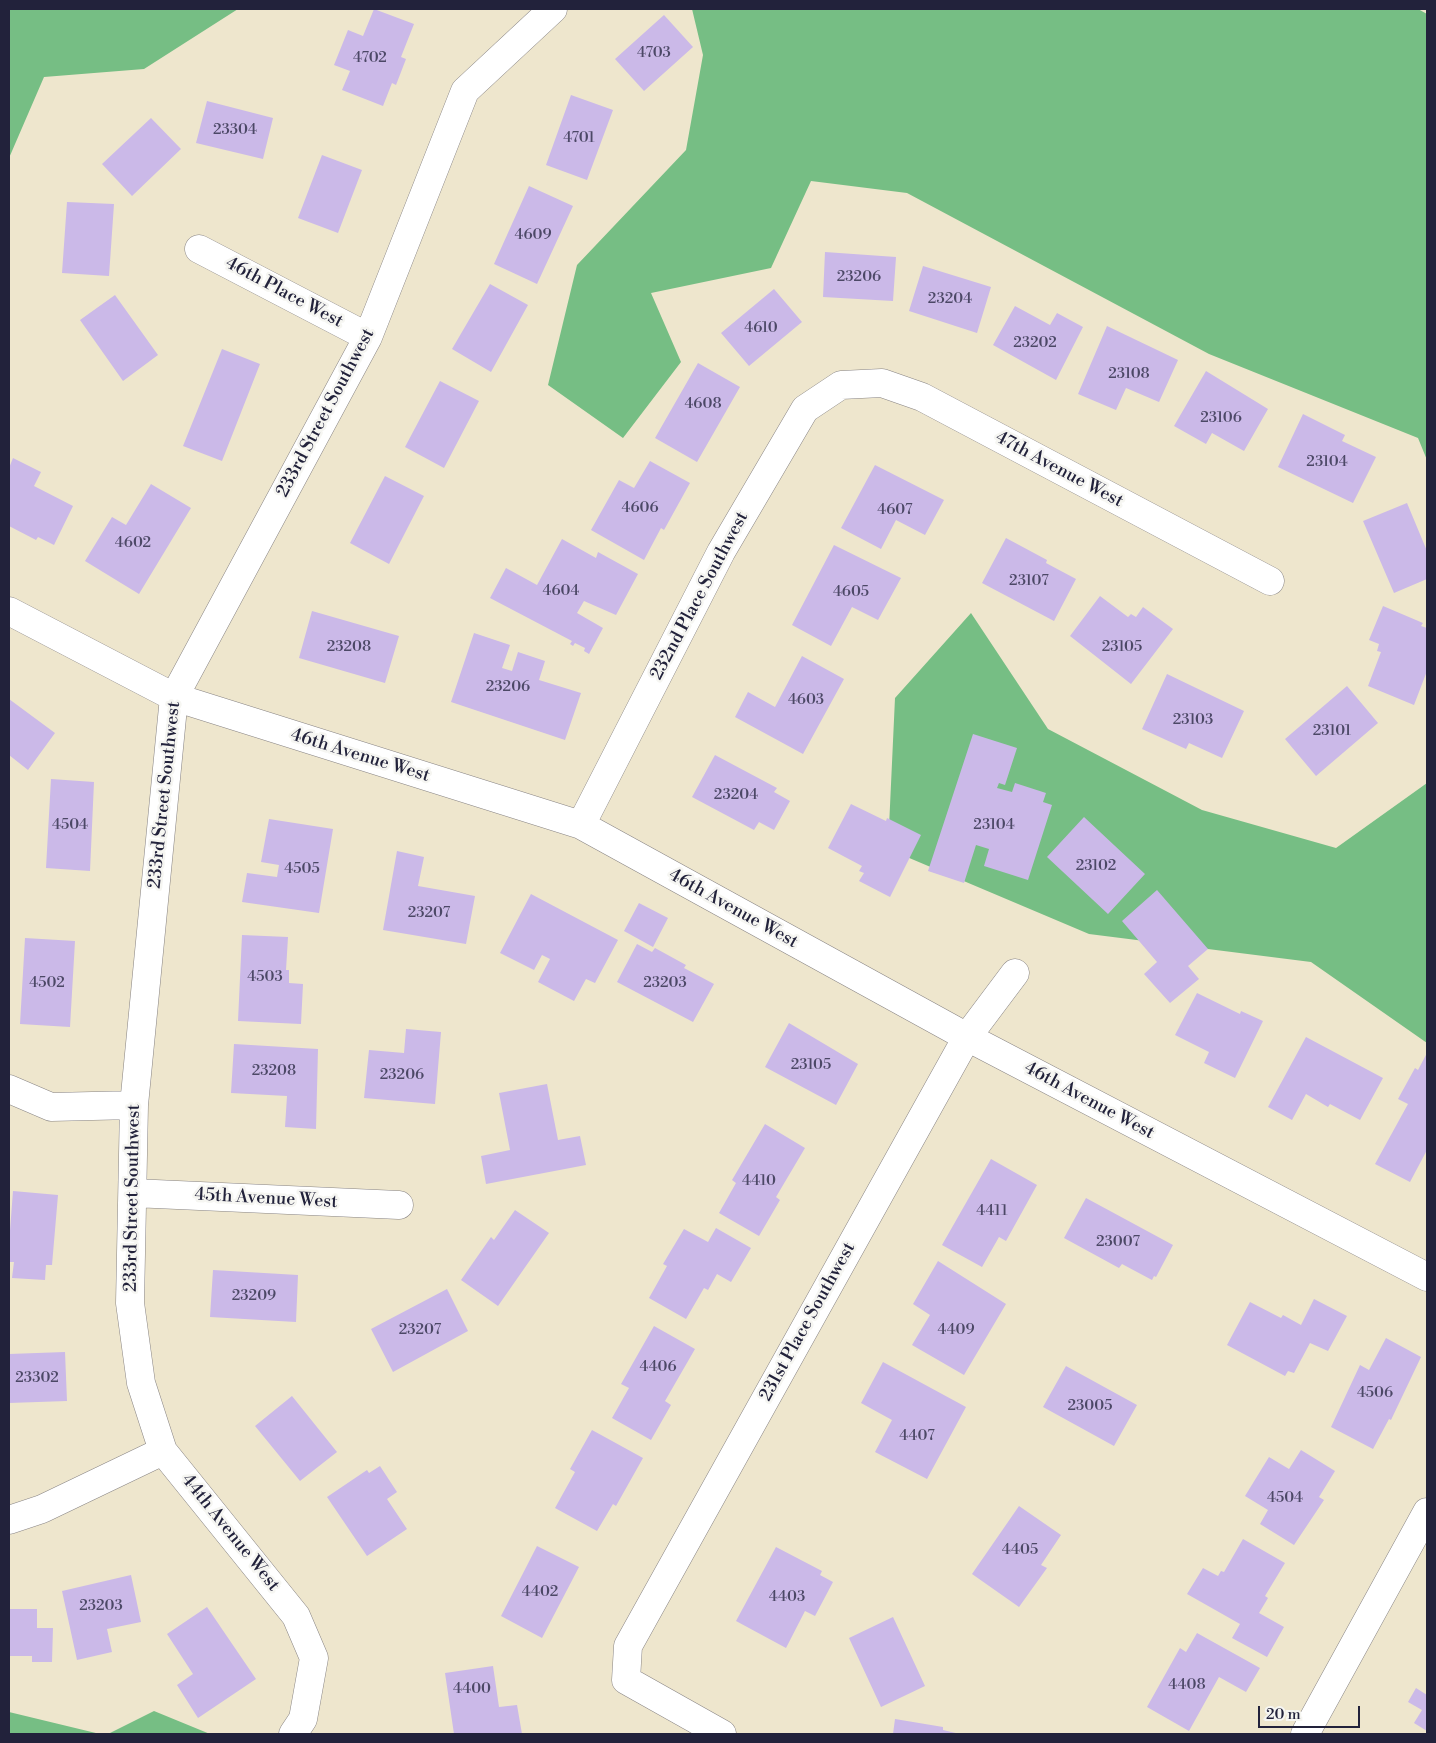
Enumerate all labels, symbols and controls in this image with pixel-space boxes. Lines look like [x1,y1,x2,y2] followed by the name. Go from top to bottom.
[637,44,671,62] house number: 4703
[353,49,387,67] house number: 4702
[213,121,257,139] house number: 23304
[563,129,595,147] house number: 4701
[514,226,552,244] house number: 4609
[222,253,346,333] street label: 46th Place West
[837,268,881,286] house number: 23206
[928,290,972,308] house number: 23204
[744,319,778,337] house number: 4610
[272,325,380,501] street label: 233rd Street Southwest
[1013,334,1057,352] house number: 23202
[1108,365,1150,383] house number: 23108
[684,395,722,413] house number: 4608
[1200,409,1242,427] house number: 23106
[991,427,1127,513] street label: 47th Avenue West
[1306,453,1348,471] house number: 23104
[621,499,659,517] house number: 4606
[877,501,913,519] house number: 4607
[646,508,754,684] street label: 232nd Place Southwest
[115,534,151,552] house number: 4602
[1009,572,1049,590] house number: 23107
[543,582,579,600] house number: 4604
[833,583,869,601] house number: 4605
[327,638,371,656] house number: 23208
[1102,638,1142,656] house number: 23105
[486,678,530,696] house number: 23206
[788,691,824,709] house number: 4603
[144,700,186,890] street label: 233rd Street Southwest
[1173,711,1213,729] house number: 23103
[1313,722,1351,740] house number: 23101
[288,725,432,787] street label: 46th Avenue West
[714,786,758,804] house number: 23204
[52,816,88,834] house number: 4504
[973,816,1015,834] house number: 23104
[1076,857,1116,875] house number: 23102
[284,860,320,878] house number: 4505
[665,865,801,953] street label: 46th Avenue West
[408,904,450,922] house number: 23207
[247,968,283,986] house number: 4503
[29,974,65,992] house number: 4502
[643,974,687,992] house number: 23203
[791,1056,831,1074] house number: 23105
[1020,1058,1158,1144] street label: 46th Avenue West
[252,1062,296,1080] house number: 23208
[380,1066,424,1084] house number: 23206
[121,1104,145,1292] street label: 233rd Street Southwest
[742,1172,776,1190] house number: 4410
[194,1184,338,1214] street label: 45th Avenue West
[976,1202,1008,1220] house number: 4411
[1096,1233,1140,1251] house number: 23007
[755,1239,861,1405] street label: 231st Place Southwest
[232,1287,276,1305] house number: 23209
[399,1321,441,1339] house number: 23207
[937,1321,975,1339] house number: 4409
[639,1358,677,1376] house number: 4406
[15,1369,59,1387] house number: 23302
[1357,1384,1393,1402] house number: 4506
[1068,1397,1112,1415] house number: 23005
[899,1427,935,1445] house number: 4407
[176,1470,284,1596] street label: 44th Avenue West
[1267,1489,1303,1507] house number: 4504
[1002,1541,1038,1559] house number: 4405
[522,1583,558,1601] house number: 4402
[769,1588,805,1606] house number: 4403
[79,1597,123,1615] house number: 23203
[1168,1676,1206,1694] house number: 4408
[453,1680,491,1698] house number: 4400
[1261,1696,1364,1728] scale bar
[1266,1705,1301,1724] text: 20 m

